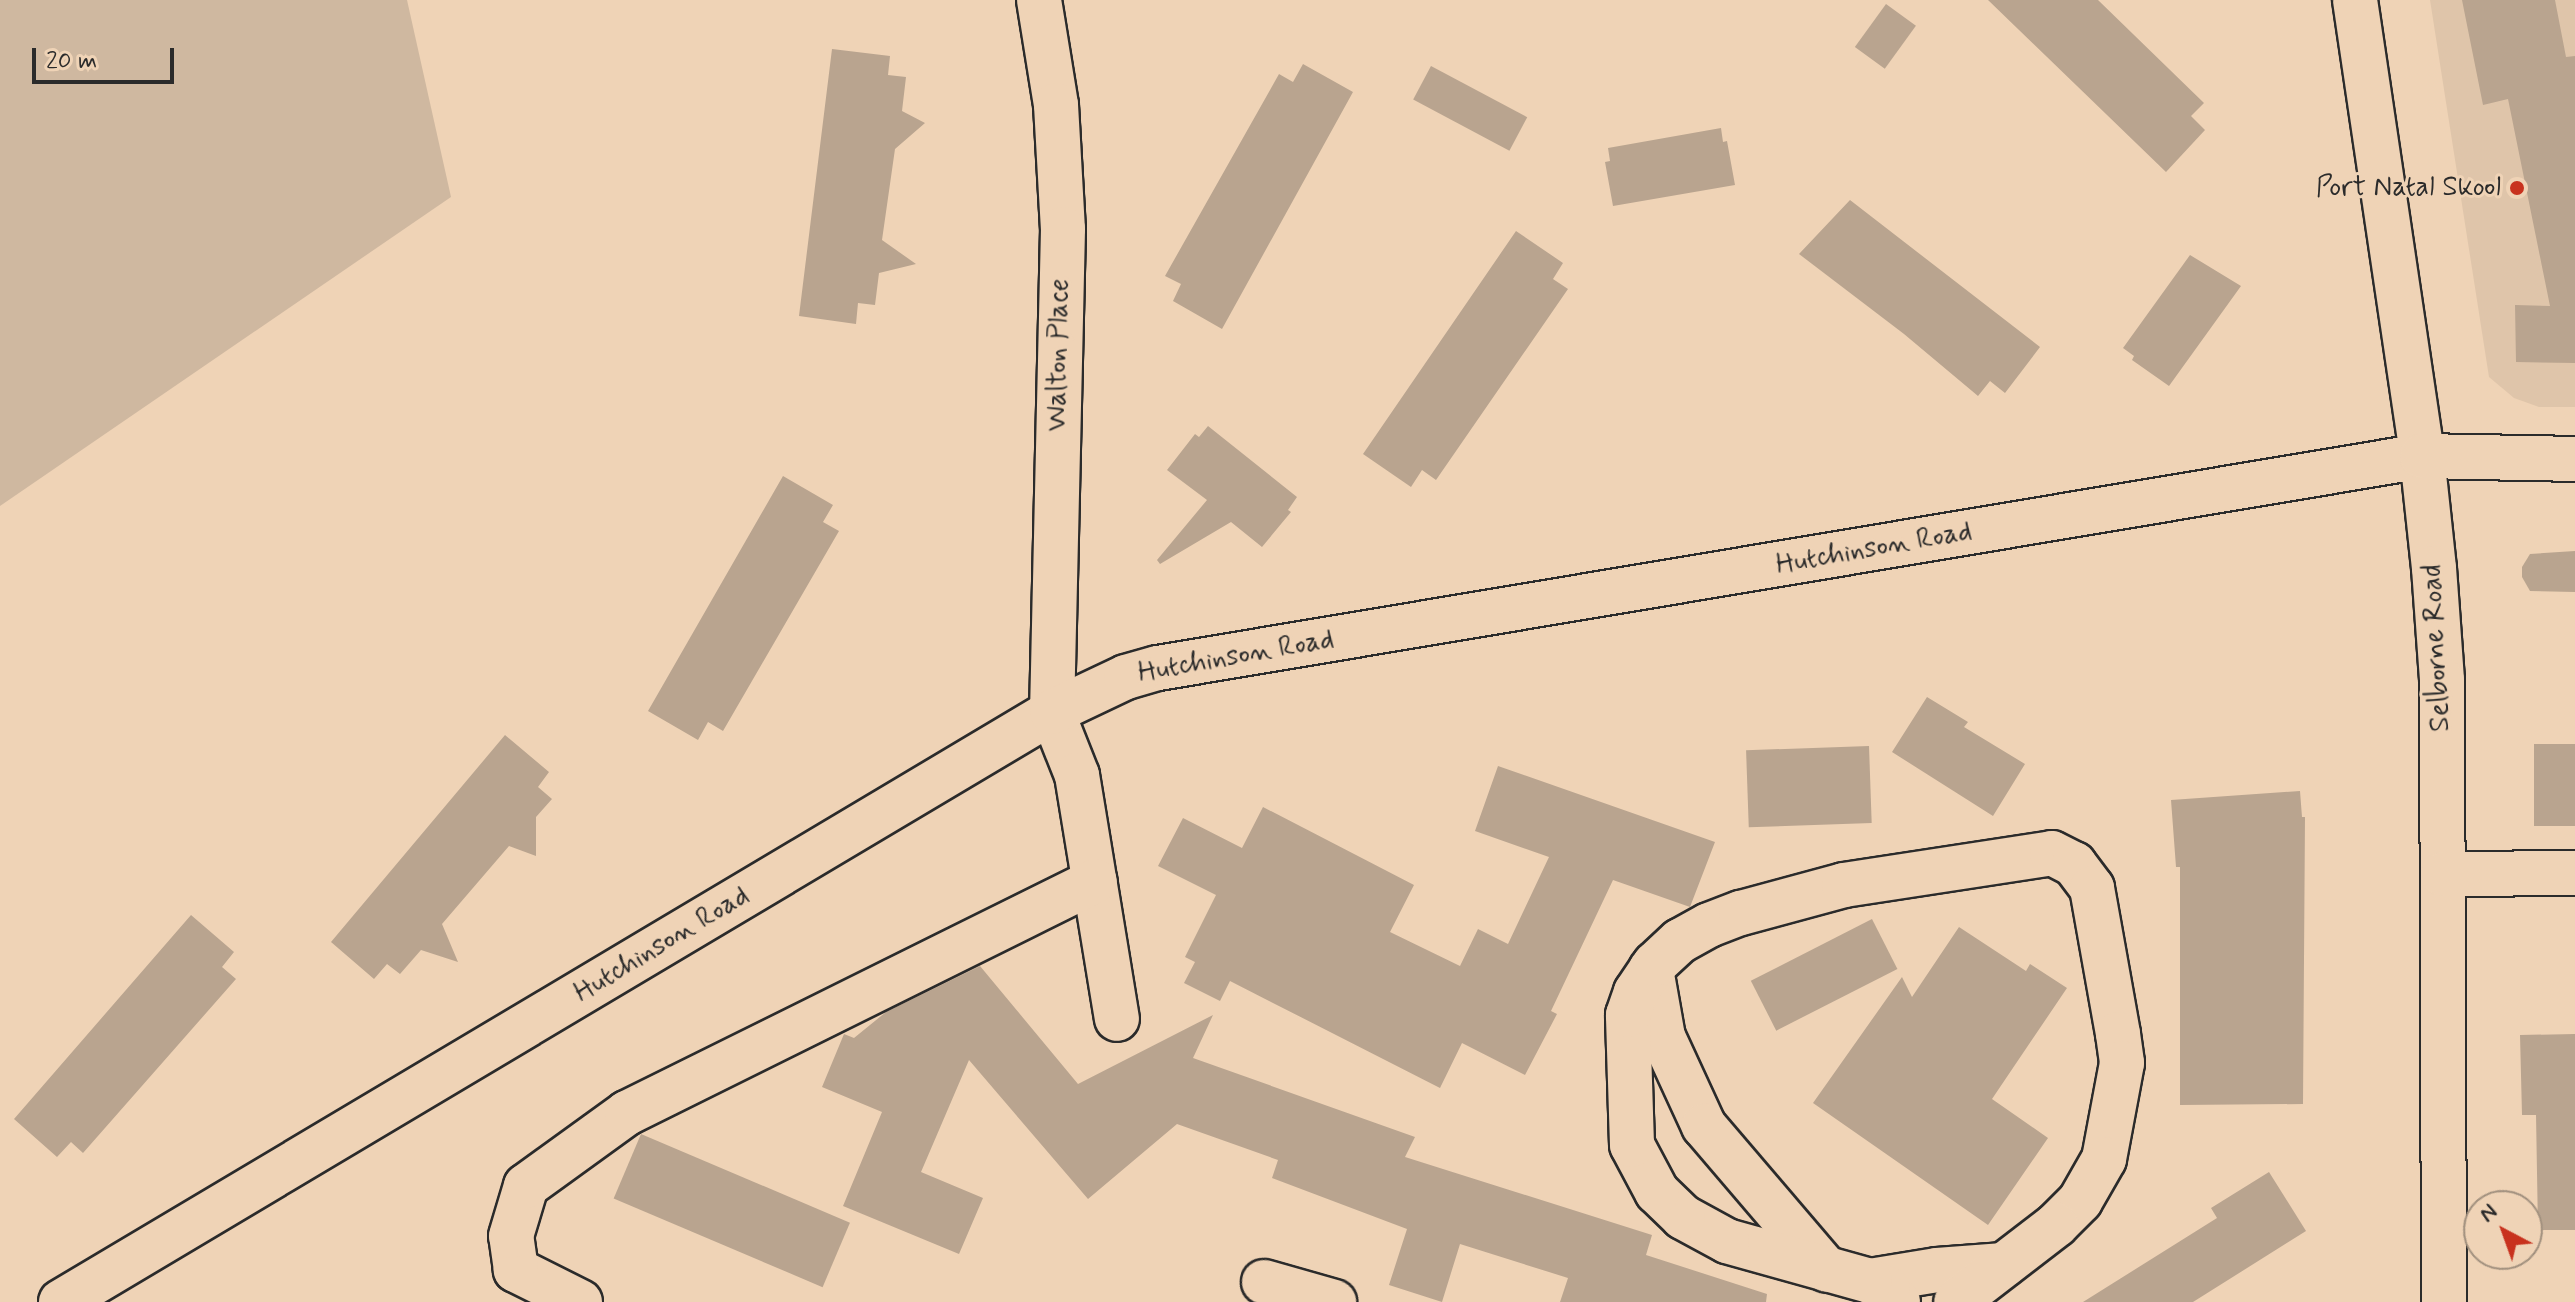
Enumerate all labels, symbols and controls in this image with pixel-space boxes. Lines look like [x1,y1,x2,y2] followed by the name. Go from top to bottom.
[36,32,178,82] scale bar
[46,46,97,77] text: 20 m
[2316,171,2501,205] place label: Port Natal Skool
[2508,179,2526,197] marker: Port Natal Skool
[1041,278,1077,432] street label: Walton Place
[1773,515,1975,583] street label: Hutchinson Road
[2416,564,2458,732] street label: Selborne Road
[1135,623,1337,691] street label: Hutchinson Road
[568,879,756,1011] street label: Hutchinson Road
[2463,1190,2543,1270] north arrow
[2474,1198,2503,1229] text: N

